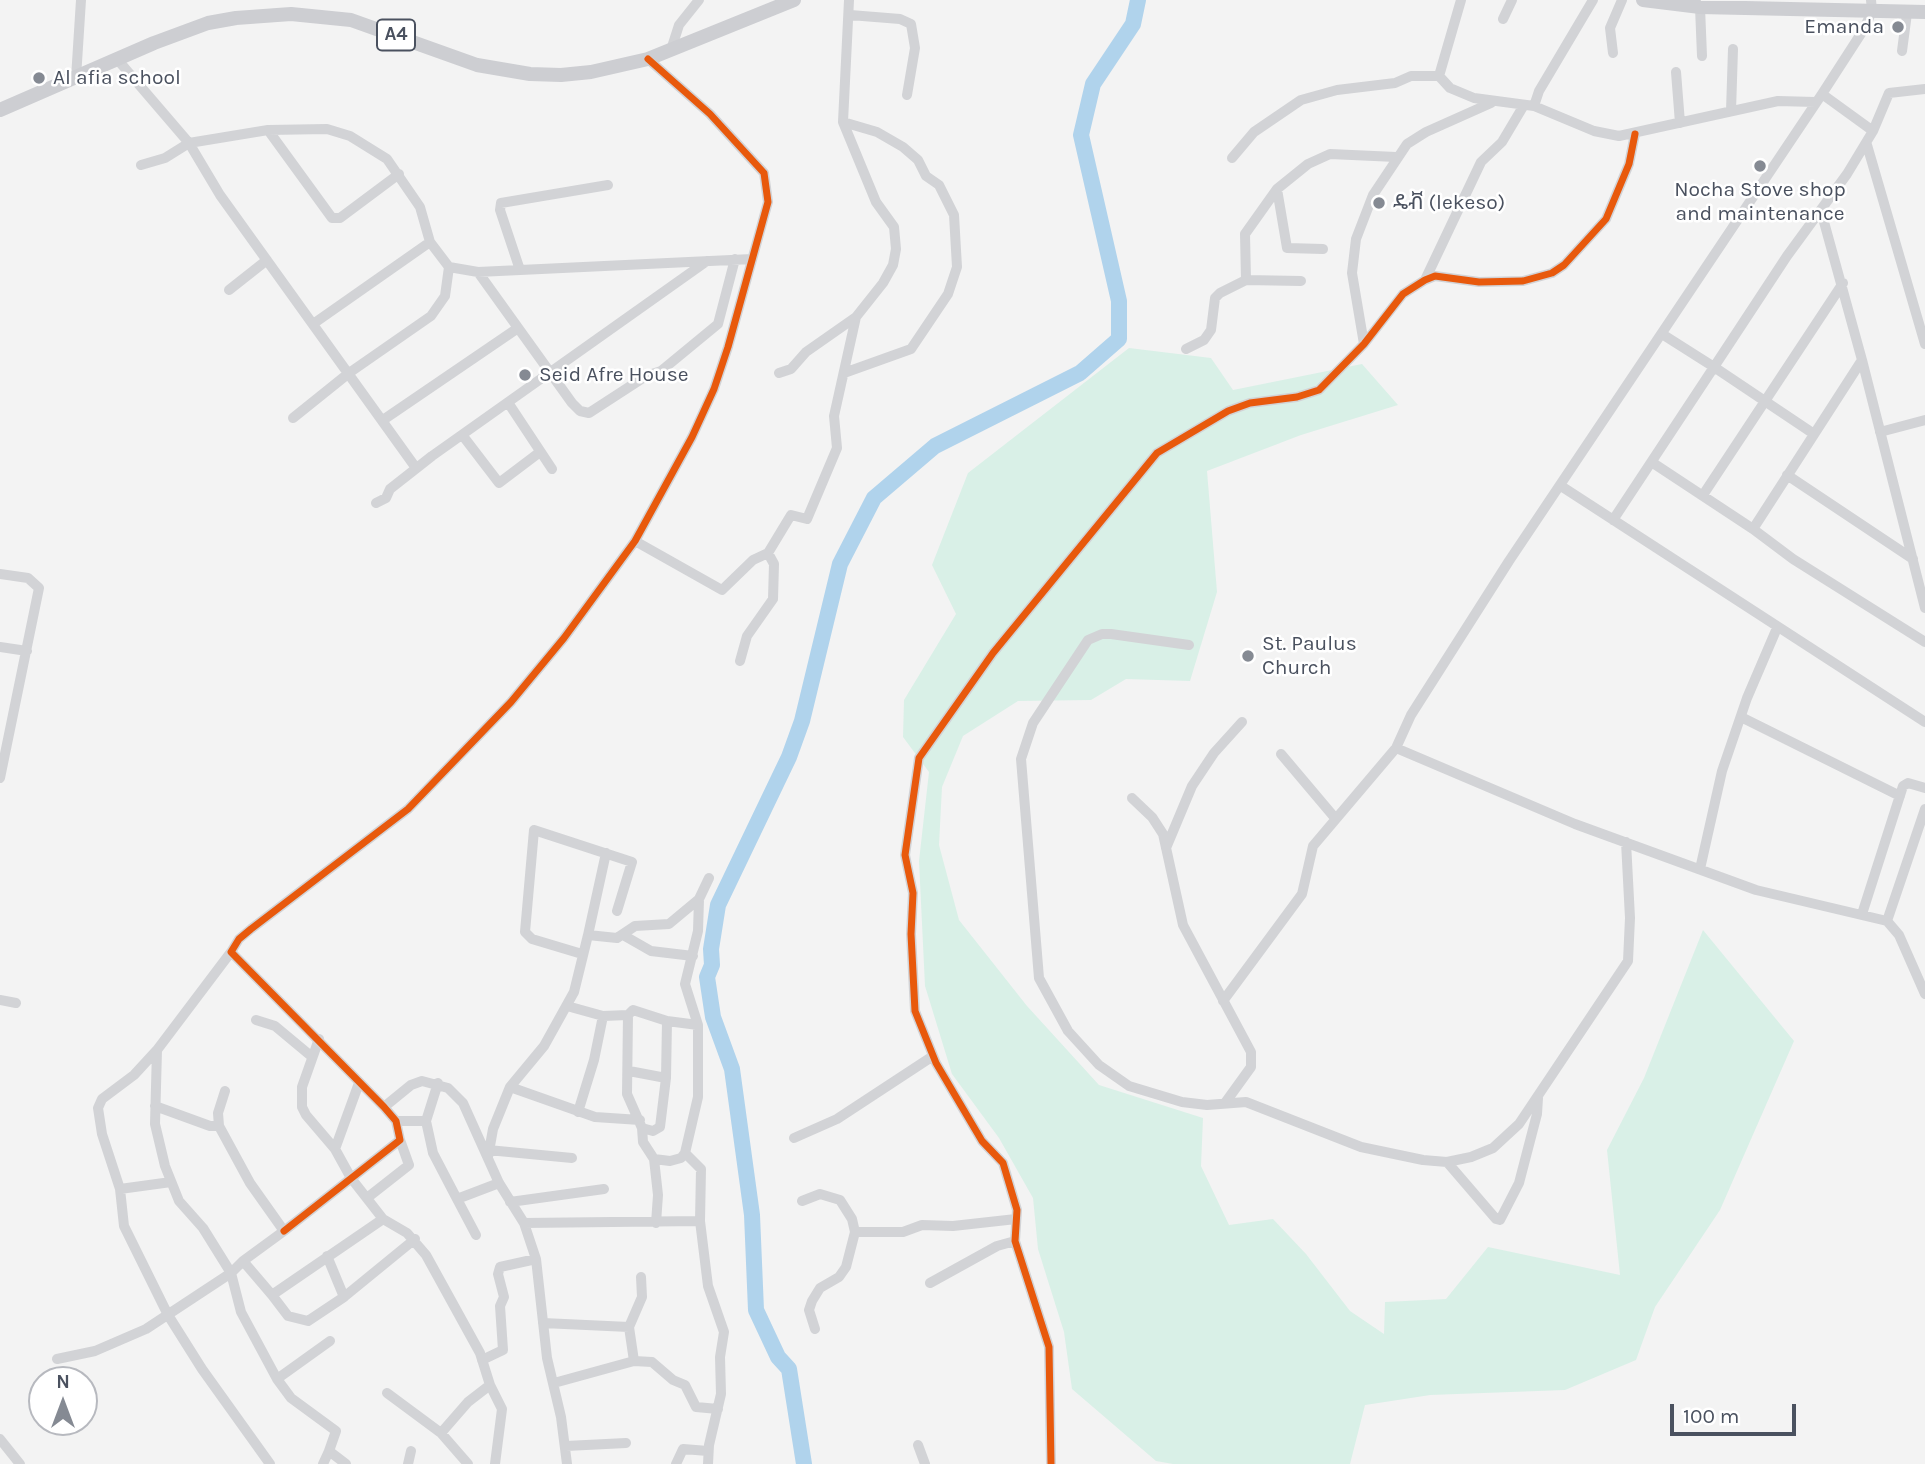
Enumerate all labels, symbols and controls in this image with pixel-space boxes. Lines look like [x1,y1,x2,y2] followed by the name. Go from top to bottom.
[1804,14,1884,40] place label: Emanda
[1890,19,1906,35] marker: Emanda
[377,20,415,50] road number: A4
[53,65,181,91] place label: Al afia school
[31,70,47,86] marker: Al afia school
[1752,158,1768,174] marker: Nocha Stove shop and maintenance
[1674,177,1846,227] place label: Nocha Stove shop and maintenance
[1393,190,1505,216] place label: ዴቭ (lekeso)
[1371,195,1387,211] marker: ዴቭ (lekeso)
[539,362,689,388] place label: Seid Afre House
[517,367,533,383] marker: Seid Afre House
[1262,631,1357,681] place label: St. Paulus Church
[1240,648,1256,664] marker: St. Paulus Church
[28,1366,98,1436] north arrow
[56,1371,70,1393] text: N
[1673,1390,1799,1434] scale bar
[1683,1404,1740,1428] text: 100 m

